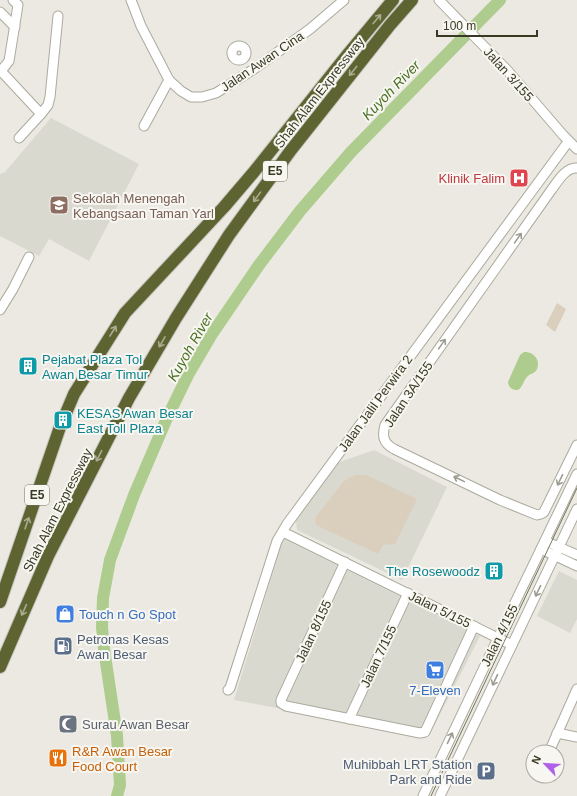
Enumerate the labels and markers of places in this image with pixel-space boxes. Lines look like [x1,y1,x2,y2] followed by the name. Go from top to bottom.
[508,167,530,189] hospital icon: Klinik Falim
[439,171,505,186] place label: Klinik Falim
[73,191,214,221] place label: Sekolah Menengah Kebangsaan Taman Yarl
[48,194,70,216] school or university icon: Sekolah Menengah Kebangsaan Taman Yarl
[42,352,149,382] place label: Pejabat Plaza Tol Awan Besar Timur
[17,355,39,377] building icon: Pejabat Plaza Tol Awan Besar Timur
[77,406,194,436] place label: KESAS Awan Besar East Toll Plaza
[52,409,74,431] building icon: KESAS Awan Besar East Toll Plaza
[483,560,505,582] building icon: The Rosewoodz
[386,564,480,579] place label: The Rosewoodz
[54,603,76,625] shop icon: Touch n Go Spot
[79,607,176,622] place label: Touch n Go Spot
[77,632,169,662] place label: Petronas Kesas Awan Besar
[52,635,74,657] fuel station icon: Petronas Kesas Awan Besar
[424,659,446,681] supermarket icon: 7-Eleven
[409,683,461,698] place label: 7-Eleven
[57,713,79,735] mosque icon: Surau Awan Besar
[82,717,190,732] place label: Surau Awan Besar
[72,744,173,774] place label: R&R Awan Besar Food Court
[47,747,69,769] restaurant icon: R&R Awan Besar Food Court
[343,757,472,787] place label: Muhibbah LRT Station Park and Ride
[475,760,497,782] parking icon: Muhibbah LRT Station Park and Ride

